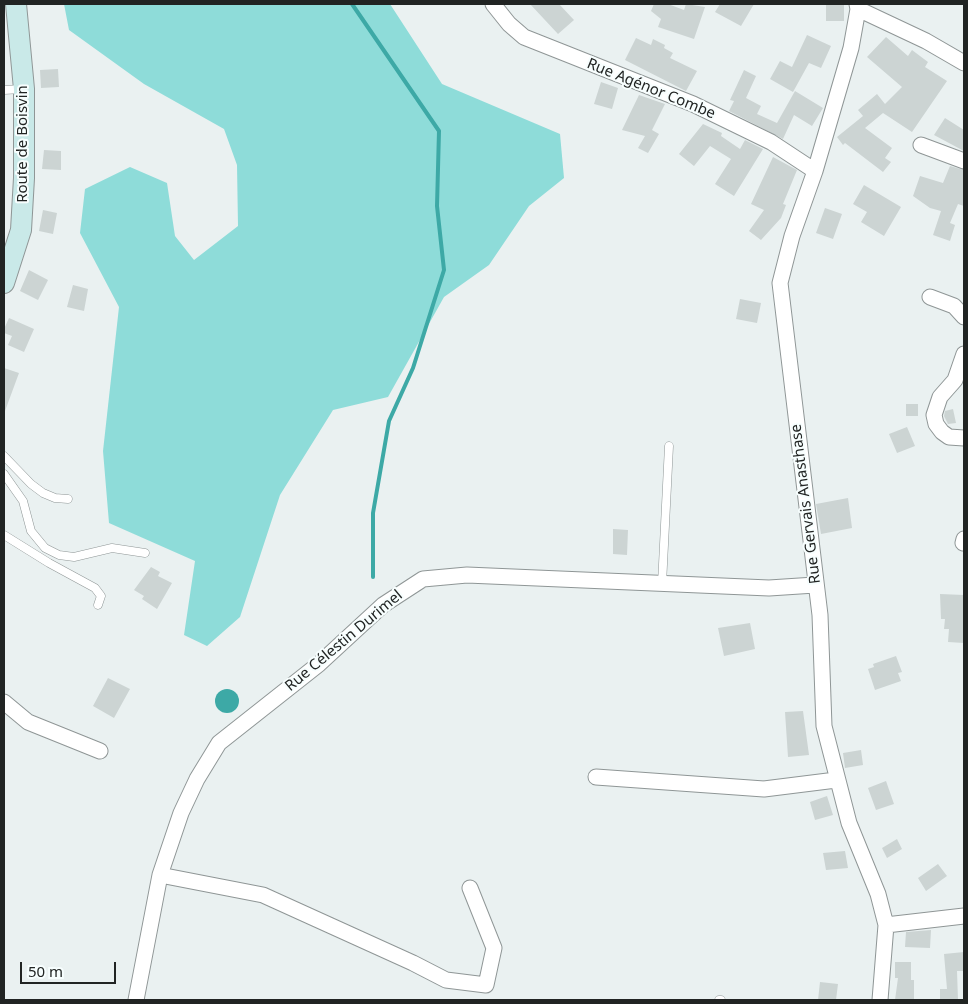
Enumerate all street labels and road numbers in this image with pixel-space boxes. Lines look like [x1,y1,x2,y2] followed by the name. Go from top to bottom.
[584,55,718,123] street label: Rue Agénor Combe
[14,85,32,203] street label: Route de Boisvin
[787,423,825,585] street label: Rue Gervais Anasthase
[282,587,406,695] street label: Rue Célestin Durimel

